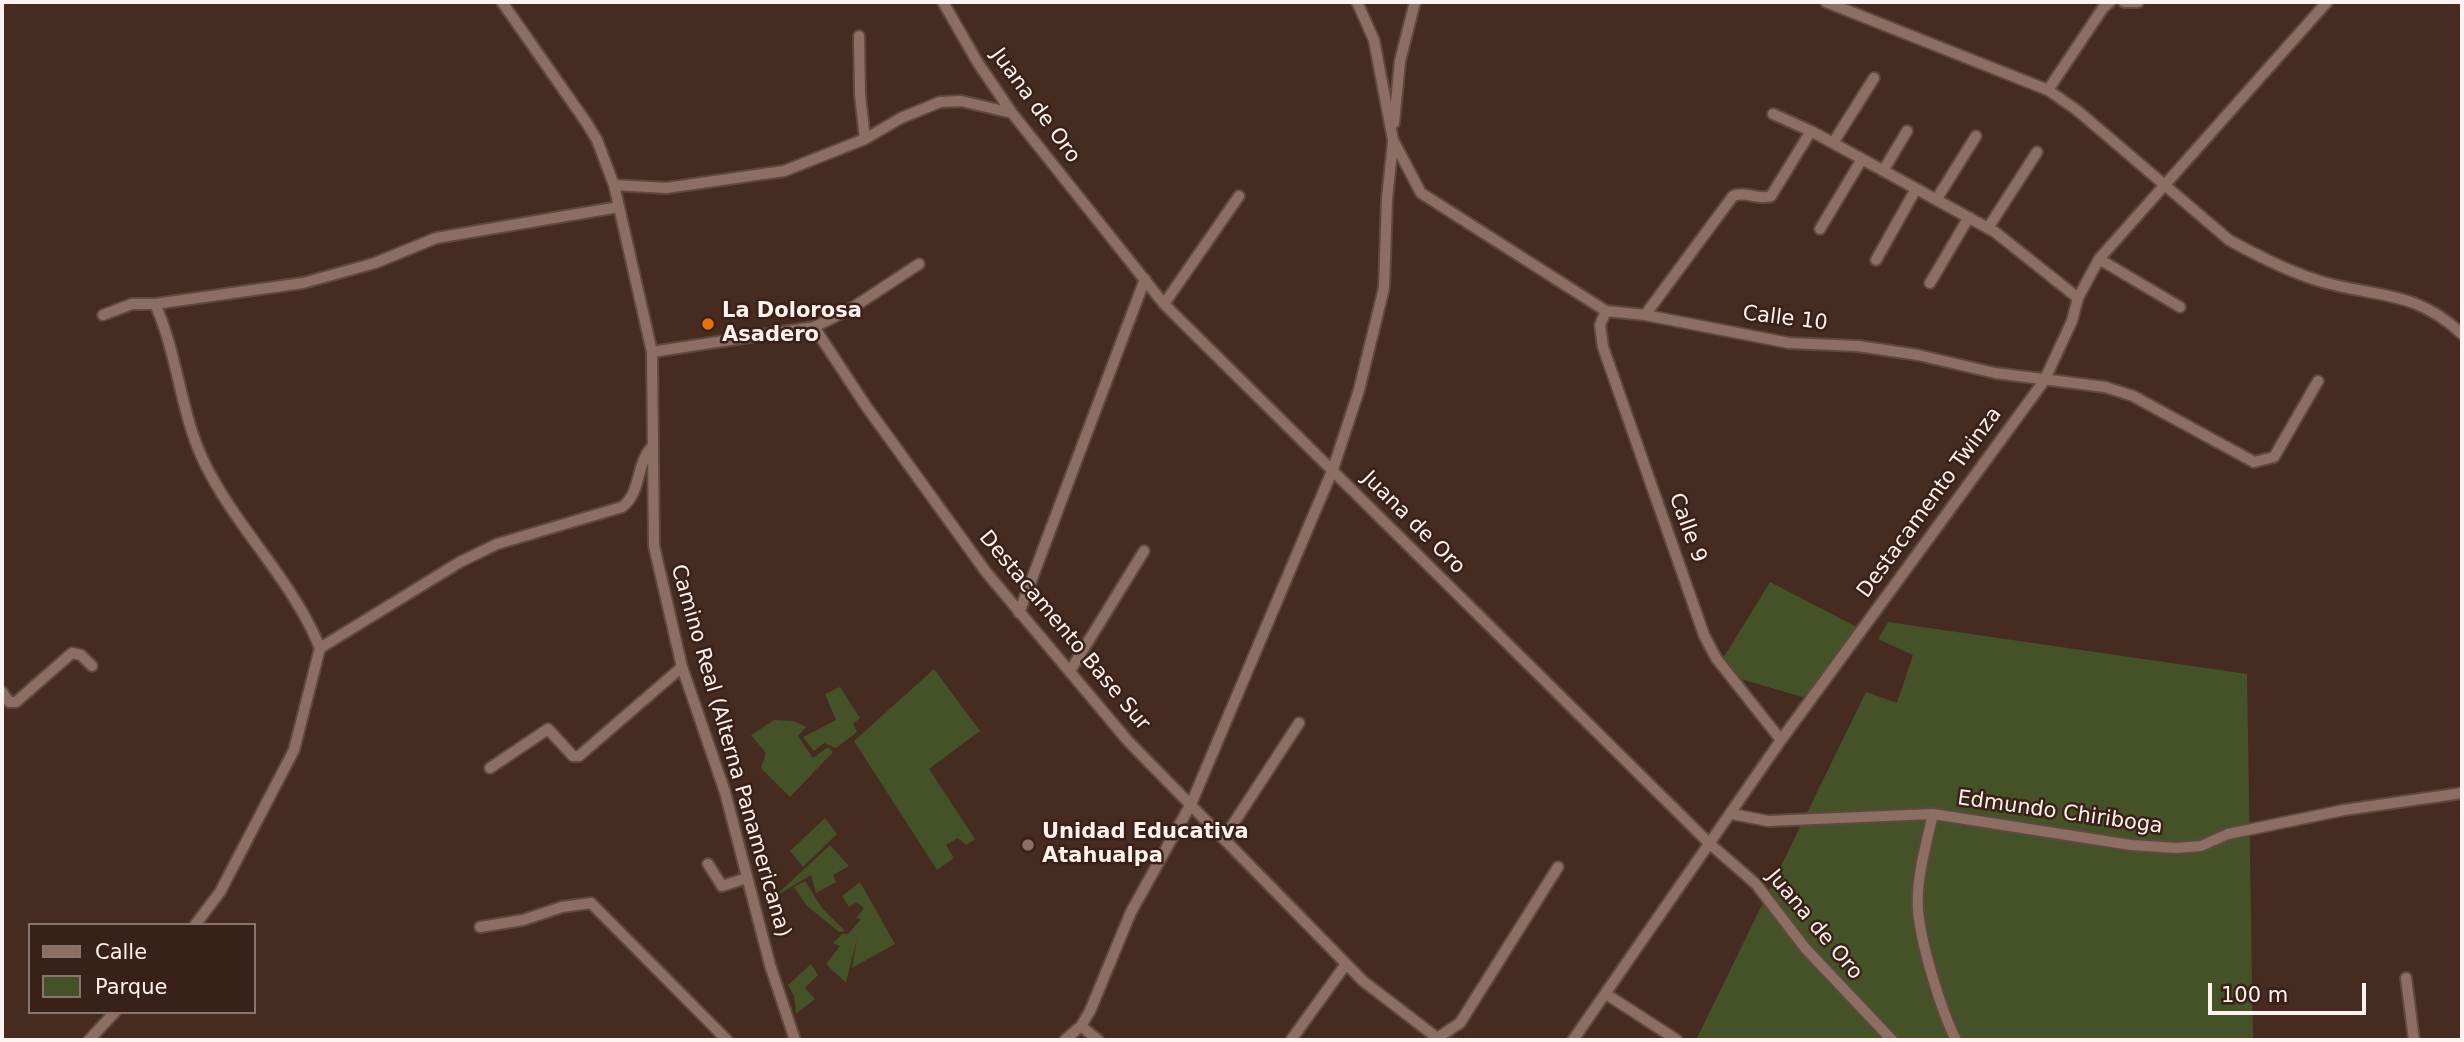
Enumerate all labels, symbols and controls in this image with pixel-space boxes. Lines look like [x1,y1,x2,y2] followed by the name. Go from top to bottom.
[985,44,1085,168] street label: Juana de Oro
[722,299,862,349] place label: La Dolorosa Asadero
[1741,301,1829,337] street label: Calle 10
[700,316,716,332] marker: La Dolorosa Asadero
[1852,403,2008,603] street label: Destacamento Twinza
[1356,466,1470,580] street label: Juana de Oro
[1663,490,1711,566] street label: Calle 9
[973,526,1155,736] street label: Destacamento Base Sur
[665,562,795,940] street label: Camino Real (Alterna Panamericana)
[1956,786,2164,840] street label: Edmundo Chiriboga
[1042,820,1249,870] place label: Unidad Educativa Atahualpa
[1020,837,1036,853] marker: Unidad Educativa Atahualpa
[1761,865,1867,985] street label: Juana de Oro
[28,923,256,1014] legend
[95,940,147,964] text: Calle
[2212,968,2370,1012] scale bar
[95,975,167,999] text: Parque
[2221,983,2288,1007] text: 100 m

